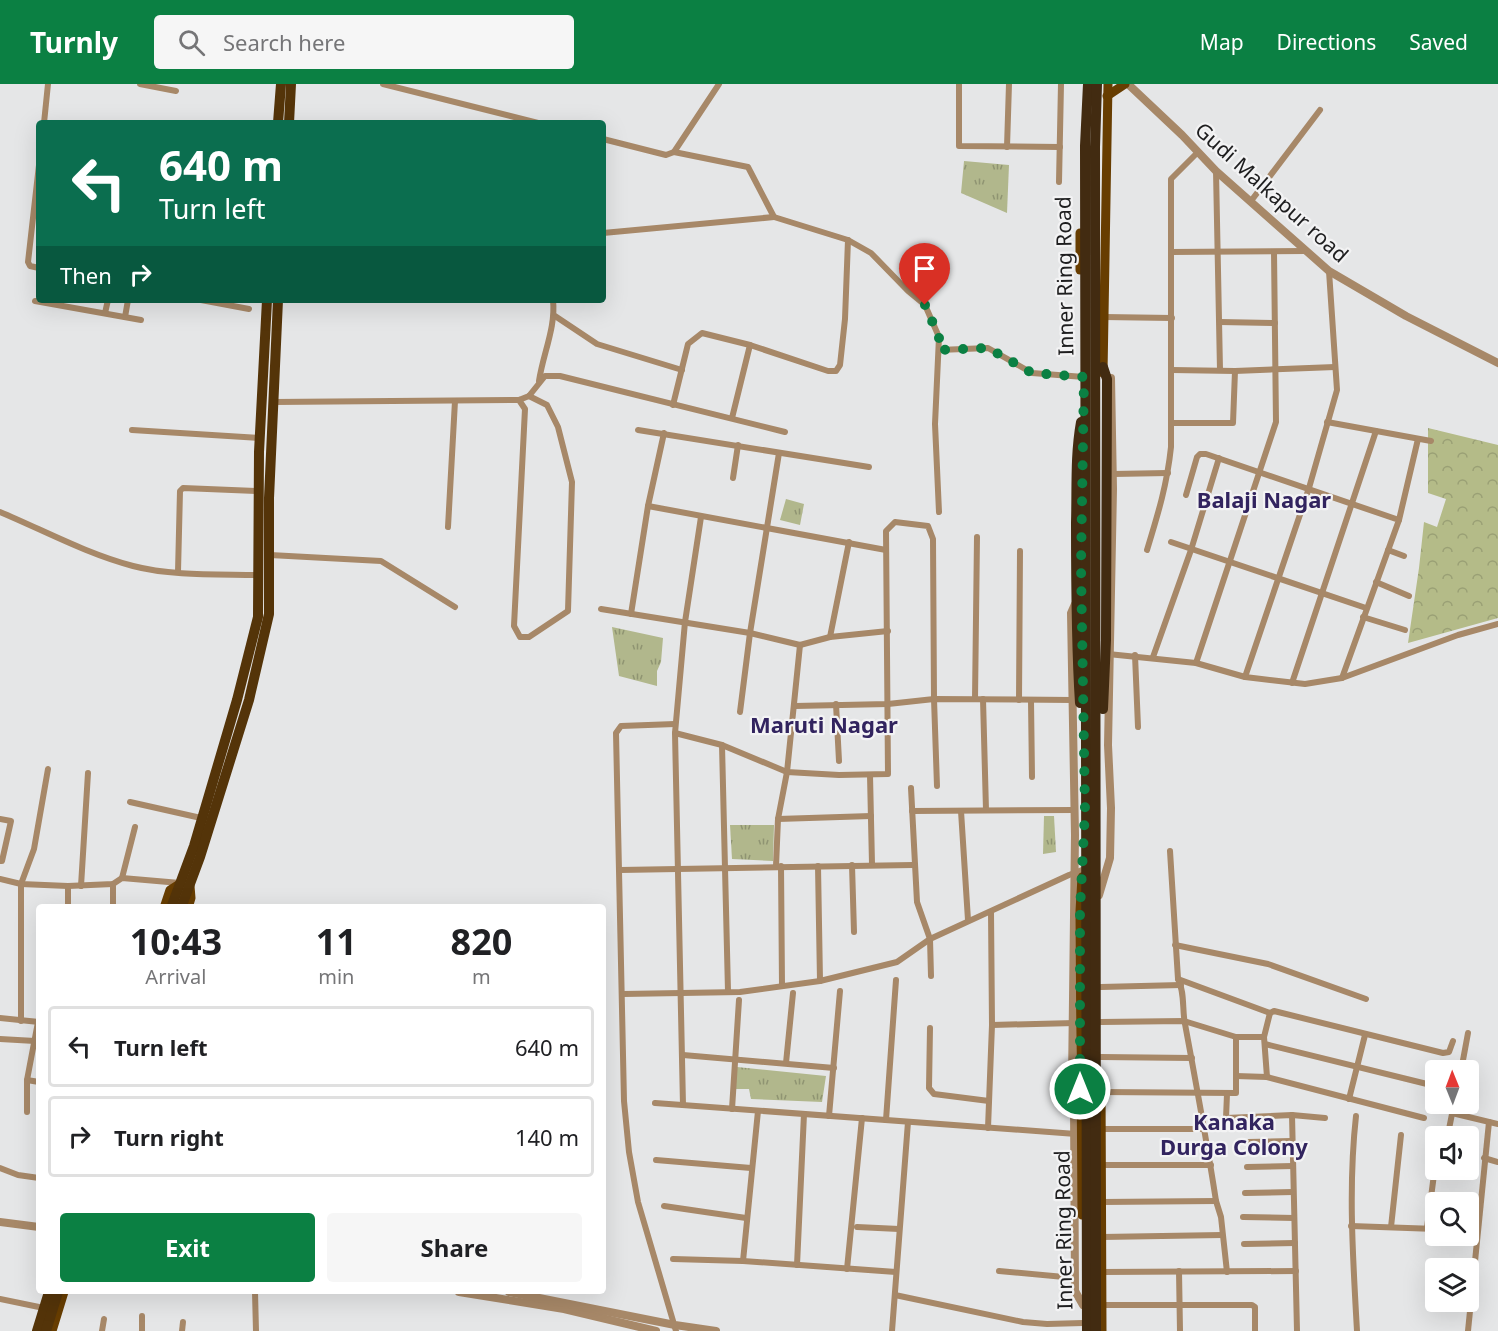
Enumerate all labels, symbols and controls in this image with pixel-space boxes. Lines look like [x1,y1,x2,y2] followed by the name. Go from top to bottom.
[154,15,574,69] search box
[30,23,118,61] text: Turnly
[175,26,208,59] icon: search
[223,27,345,57] text: Search here
[1200,28,1244,56] text: Map
[1277,28,1376,56] text: Directions
[1409,28,1468,56] text: Saved
[1189,116,1355,268] street label: Gudi Malkapur road
[159,136,283,193] text: 640 m
[60,144,138,222] icon: left
[159,190,265,227] text: Turn left
[1049,196,1079,356] street label: Inner Ring Road
[899,243,950,305] pin
[908,252,941,285] icon: arrive
[124,258,157,291] icon: right
[60,260,112,290] text: Then
[1197,484,1331,514] district label: Balaji Nagar
[750,709,898,739] district label: Maruti Nagar
[130,917,222,966] text: 10:43
[316,917,357,966] text: 11
[451,917,512,966] text: 820
[145,963,206,990] text: Arrival
[318,963,354,990] text: min
[472,963,491,990] text: m
[63,1030,96,1063] icon: left
[114,1032,208,1062] text: Turn left
[515,1032,579,1062] text: 640 m
[1048,1057,1112,1121] position arrow
[1425,1060,1479,1114] north arrow
[1425,1060,1479,1312] map controls
[1160,1106,1308,1161] district label: Kanaka Durga Colony
[63,1120,96,1153] icon: right
[114,1122,224,1152] text: Turn right
[515,1122,579,1152] text: 140 m
[1425,1126,1479,1180] button: sound
[1048,1150,1078,1310] street label: Inner Ring Road
[1425,1192,1479,1246] button: search
[60,1213,315,1282] button: Exit
[327,1213,582,1282] button: Share
[1425,1258,1479,1312] button: layers

